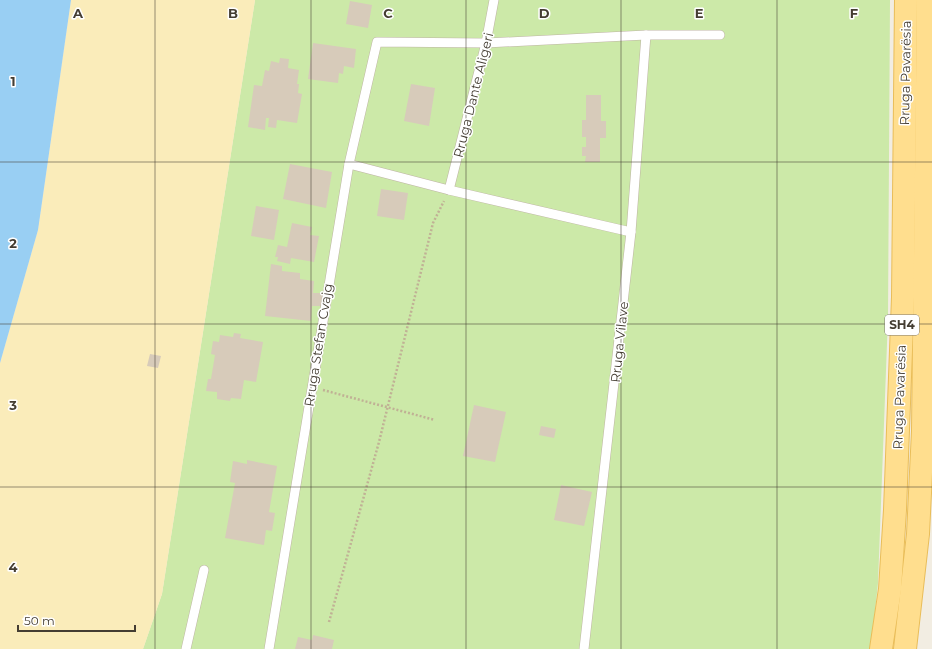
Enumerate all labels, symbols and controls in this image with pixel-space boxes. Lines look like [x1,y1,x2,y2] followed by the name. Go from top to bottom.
[72,5,84,21] text: A
[228,5,238,21] text: B
[383,5,393,21] text: C
[539,5,550,21] text: D
[695,5,704,21] text: E
[850,5,858,21] text: F
[896,20,914,126] street label: Rruga Pavarësia
[450,31,496,159] street label: Rruga Dante Aligeri
[10,73,16,89] text: 1
[9,235,17,251] text: 2
[300,282,336,408] street label: Rruga Stefan Cvajg
[607,301,631,383] street label: Rruga Vilave
[885,315,919,335] road number: SH4
[889,344,909,450] street label: Rruga Pavarësia
[8,397,17,413] text: 3
[9,559,18,575] text: 4
[18,607,135,633] scale bar
[24,613,55,628] text: 50 m

